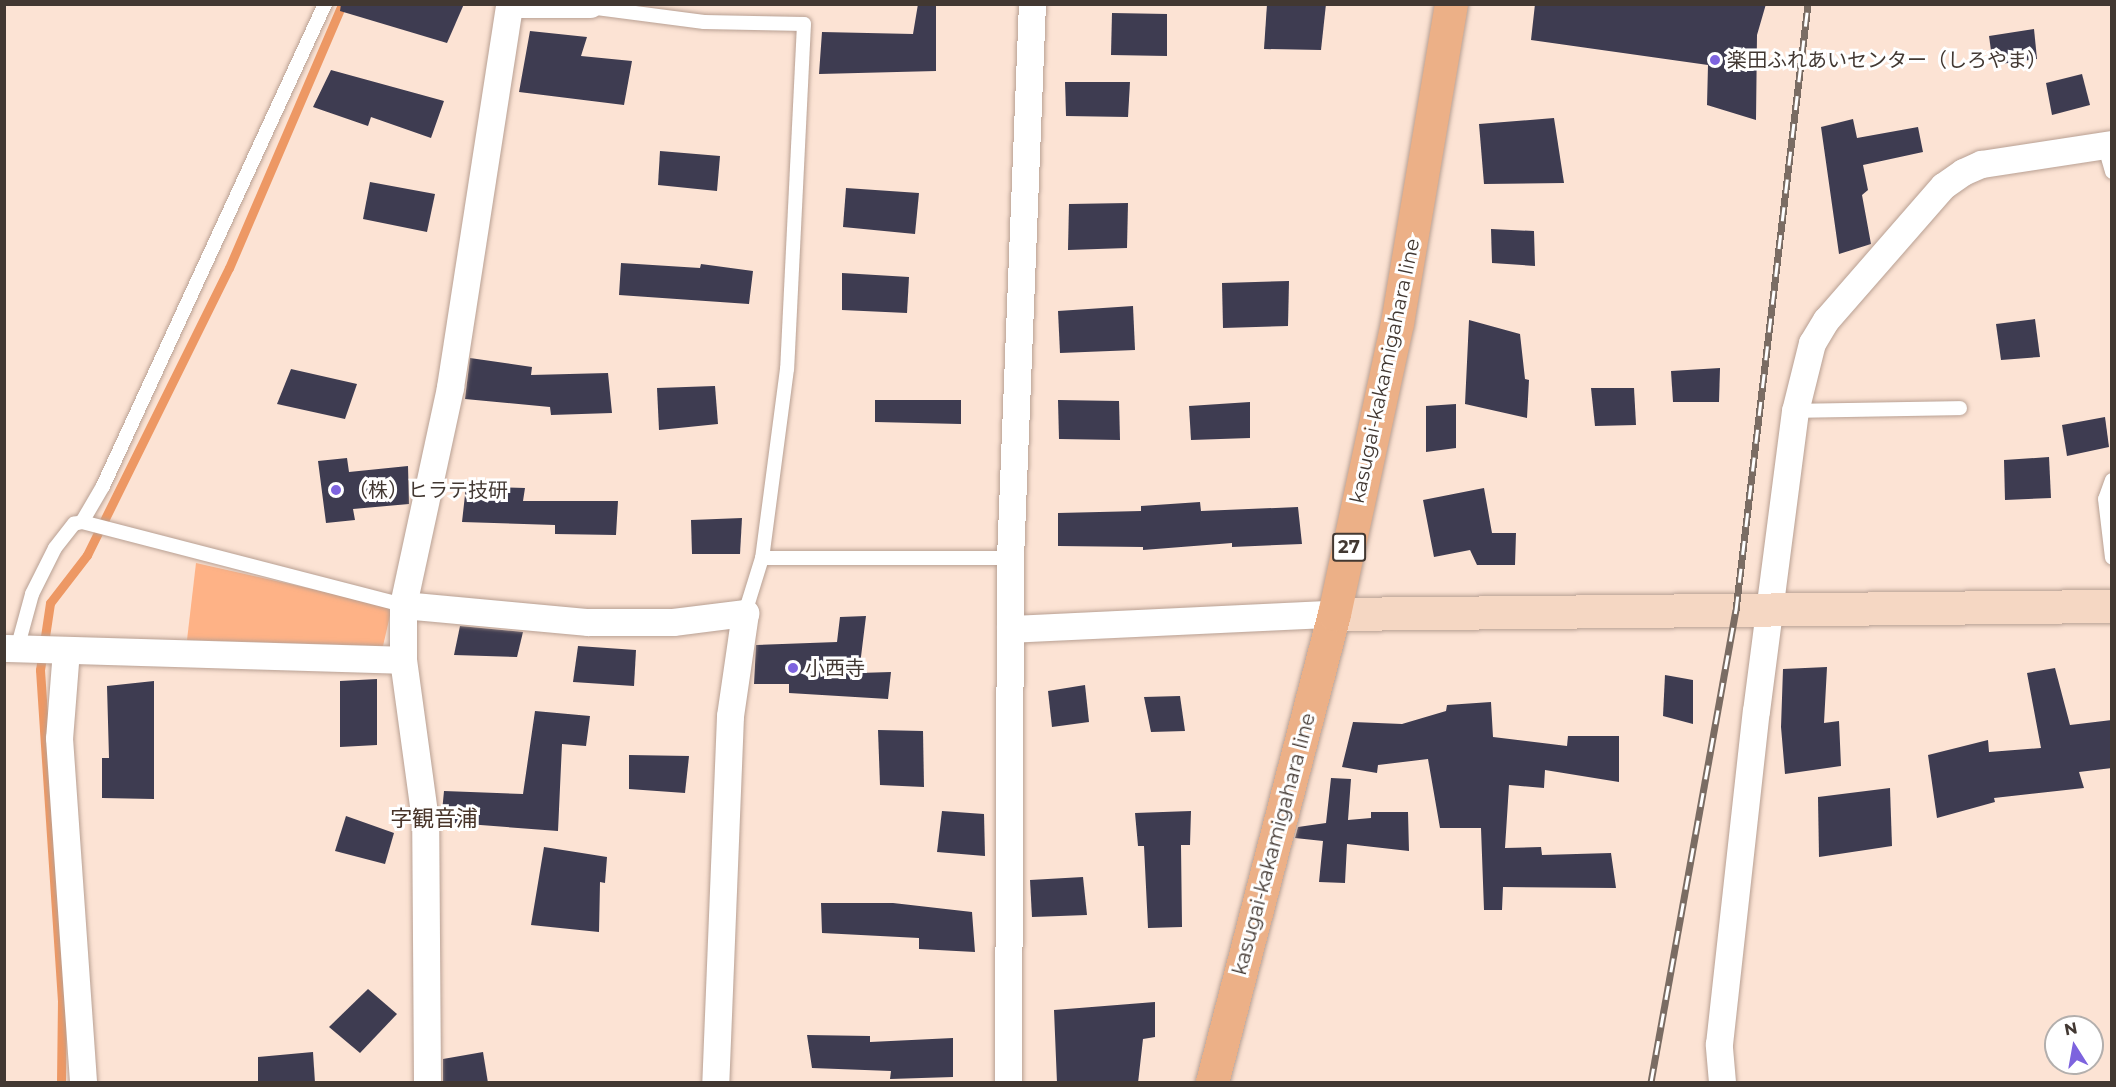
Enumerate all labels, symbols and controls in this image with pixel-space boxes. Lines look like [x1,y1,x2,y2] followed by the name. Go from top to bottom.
[1727,48,2047,72] place label: 楽田ふれあいセンター（しろやま）
[1708,53,1722,67] marker: 楽田ふれあいセンター（しろやま）
[1345,236,1425,506] street label: kasugai-kakamigahara line
[348,478,508,502] place label: （株）ヒラテ技研
[329,483,343,497] marker: （株）ヒラテ技研
[1331,532,1367,562] road number: 27
[805,656,865,680] place label: 小西寺
[786,661,800,675] marker: 小西寺
[1227,710,1321,978] street label: kasugai-kakamigahara line
[390,806,478,832] district label: 字観音浦
[2044,1015,2104,1075] north arrow
[2063,1018,2079,1039] text: N

